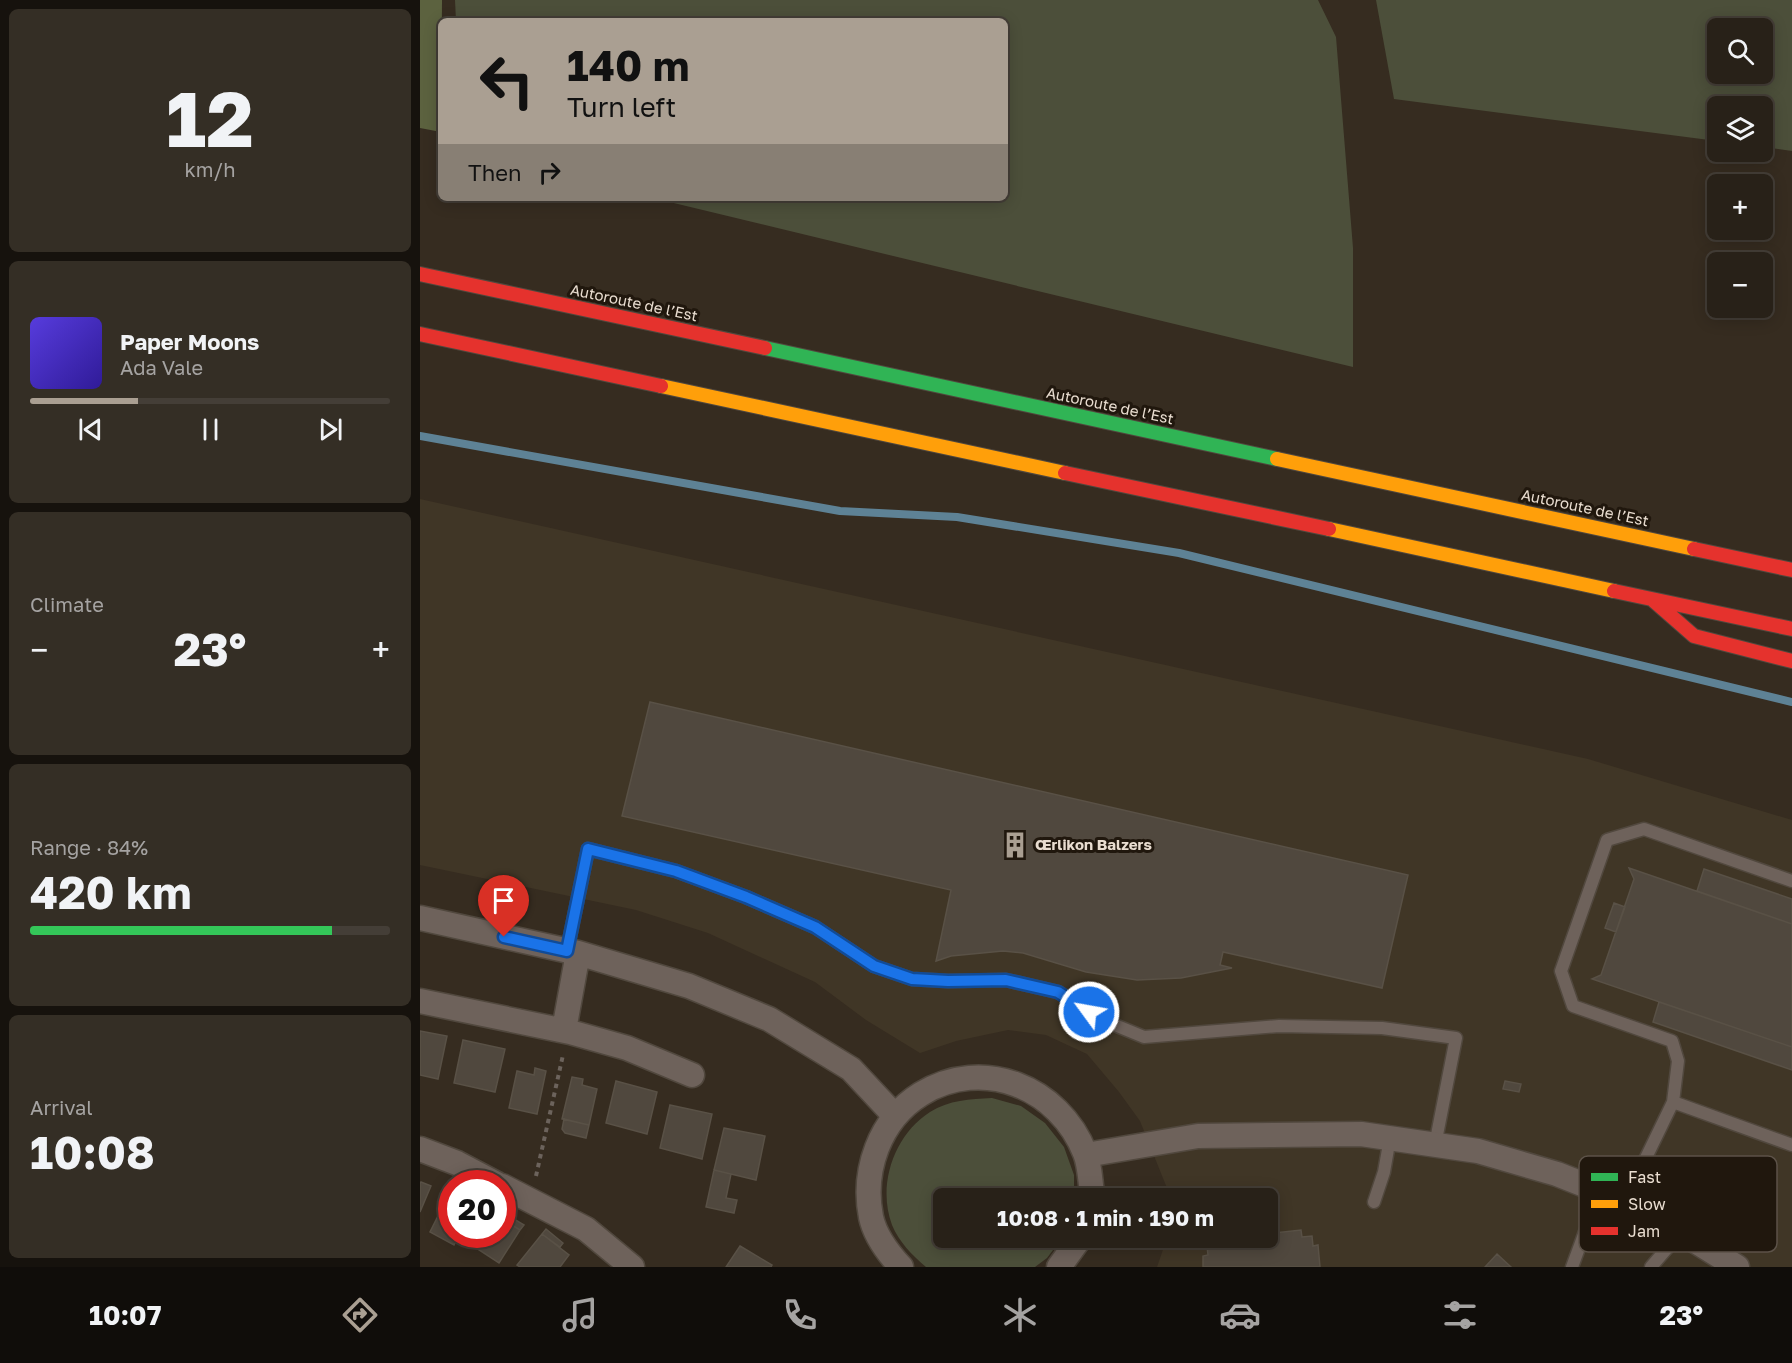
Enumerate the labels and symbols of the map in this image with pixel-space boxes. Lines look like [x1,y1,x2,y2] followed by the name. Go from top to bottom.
[569,280,700,324] street label: Autoroute de l’Est
[1045,383,1176,427] street label: Autoroute de l’Est
[1520,485,1651,529] street label: Autoroute de l’Est
[1000,830,1030,860] building icon: Œrlikon Balzers
[1035,835,1152,853] place label: Œrlikon Balzers
[478,875,529,937] pin
[1057,980,1121,1044] position arrow
[1579,1156,1777,1252] legend
[1628,1167,1661,1187] text: Fast
[438,1170,516,1248] speed limit sign: 20
[1628,1194,1666,1214] text: Slow
[1628,1221,1660,1241] text: Jam

